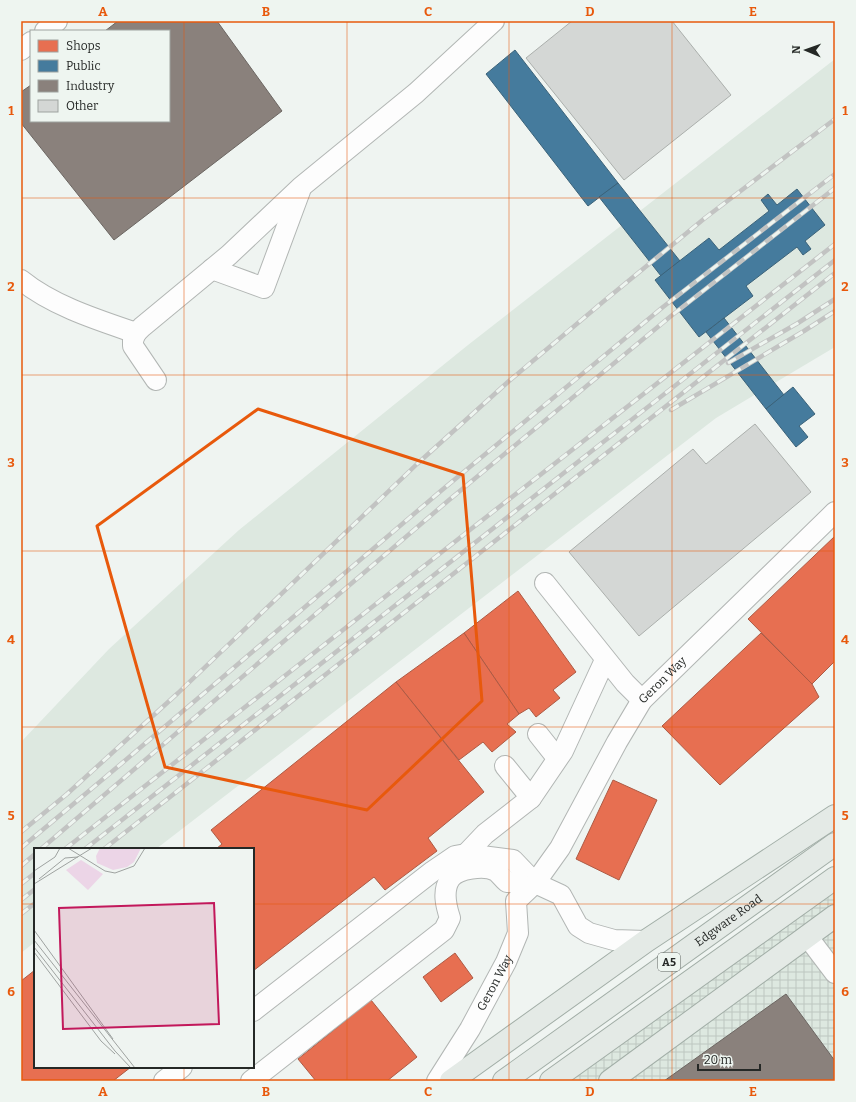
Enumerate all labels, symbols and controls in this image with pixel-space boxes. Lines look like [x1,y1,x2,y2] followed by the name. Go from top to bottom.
[98,4,108,19] text: A
[262,4,270,19] text: B
[424,4,432,19] text: C
[585,4,595,19] text: D
[749,4,757,19] text: E
[30,30,170,122] legend
[786,30,826,70] north arrow
[66,39,101,53] text: Shops
[790,45,803,54] text: N
[66,59,101,73] text: Public
[66,79,115,93] text: Industry
[66,99,99,113] text: Other
[8,103,14,118] text: 1
[842,103,848,118] text: 1
[7,279,15,294] text: 2
[841,279,849,294] text: 2
[7,455,15,470] text: 3
[841,455,849,470] text: 3
[7,632,15,647] text: 4
[841,632,849,647] text: 4
[636,653,690,706] street label: Geron Way
[7,808,15,823] text: 5
[841,808,849,823] text: 5
[34,848,254,1068] inset map
[692,892,765,949] street label: Edgware Road
[474,952,515,1013] street label: Geron Way
[658,953,680,971] road number: A5
[7,984,15,999] text: 6
[841,984,849,999] text: 6
[698,1046,760,1072] scale bar
[704,1053,733,1067] text: 20 m
[98,1084,108,1099] text: A
[262,1084,270,1099] text: B
[424,1084,432,1099] text: C
[585,1084,595,1099] text: D
[749,1084,757,1099] text: E

